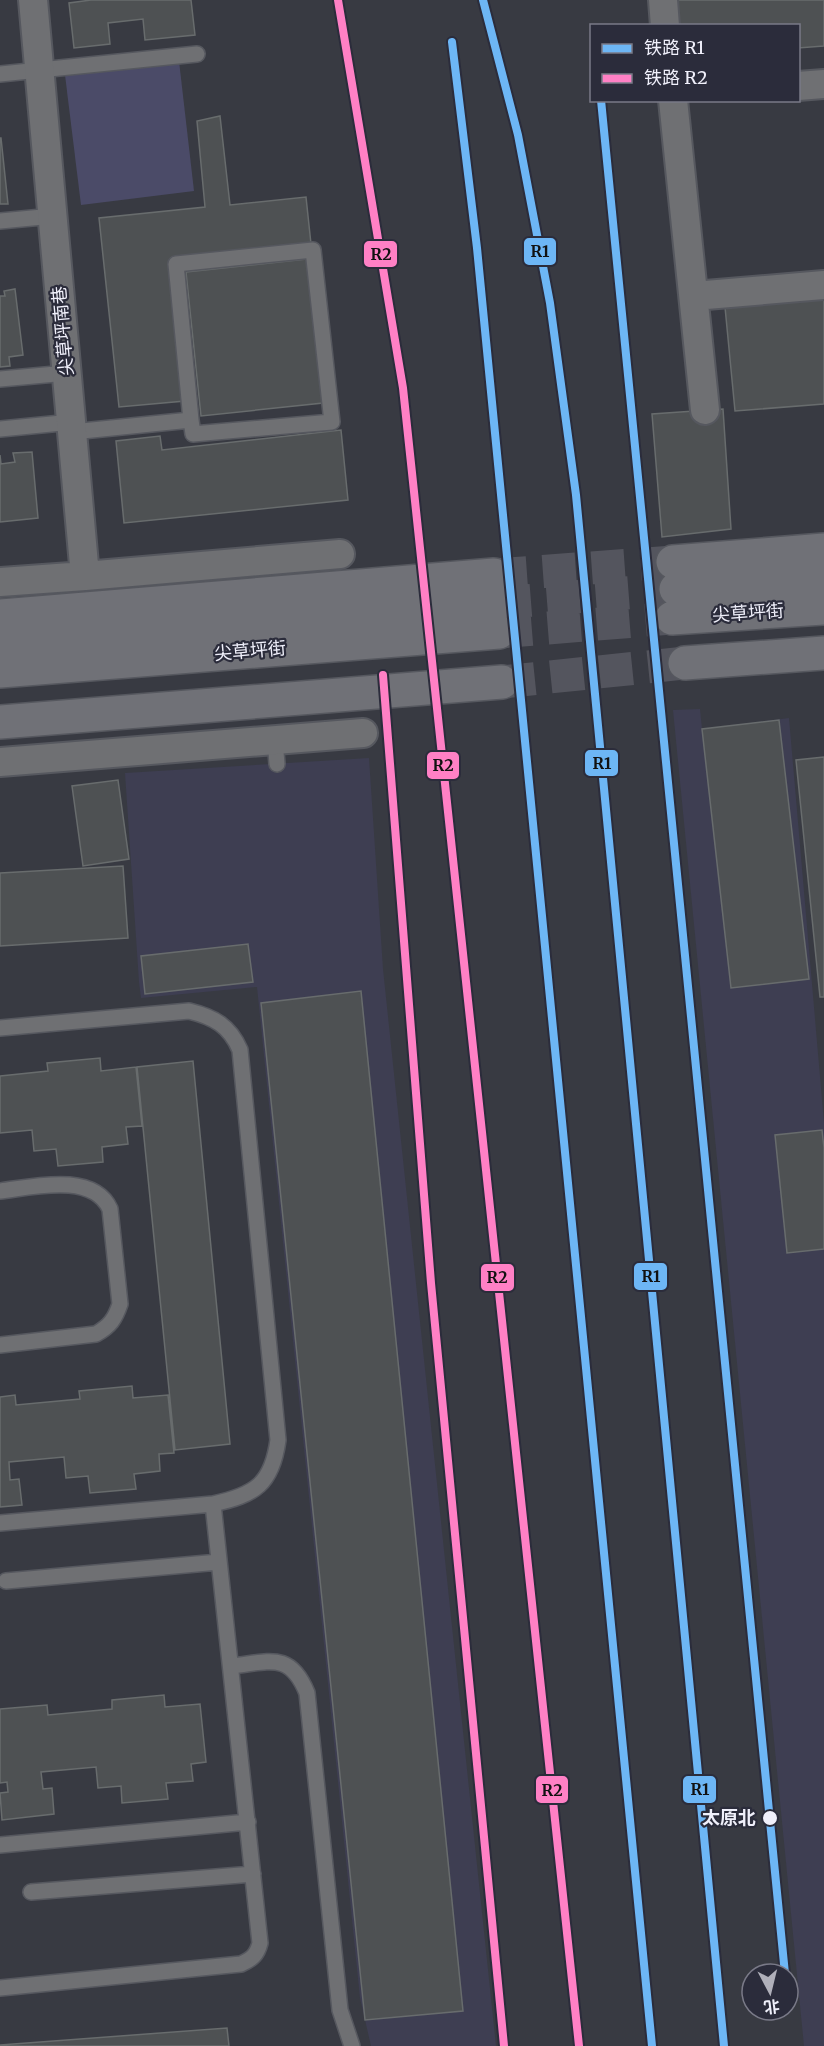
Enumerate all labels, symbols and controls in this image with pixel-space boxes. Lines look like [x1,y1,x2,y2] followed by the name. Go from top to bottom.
[590,24,800,102] legend
[644,36,705,59] text: 铁路 R1
[644,66,708,89] text: 铁路 R2
[523,237,557,266] line badge: R1
[363,240,398,268] line badge: R2
[531,241,550,261] text: R1
[370,244,392,264] text: R2
[47,285,78,377] street label: 尖草坪南巷
[711,599,785,626] street label: 尖草坪街
[213,636,287,665] street label: 尖草坪街
[584,749,619,777] line badge: R1
[426,751,460,780] line badge: R2
[593,753,612,773] text: R1
[432,755,454,775] text: R2
[633,1262,668,1291] line badge: R1
[480,1263,515,1292] line badge: R2
[642,1266,661,1286] text: R1
[486,1267,508,1287] text: R2
[535,1775,569,1804] line badge: R2
[682,1775,717,1804] line badge: R1
[691,1779,710,1799] text: R1
[541,1780,563,1800] text: R2
[702,1806,756,1829] place label: 太原北
[761,1809,779,1827] marker: 太原北
[740,1962,800,2022] north arrow
[763,1996,781,2018] text: 北

